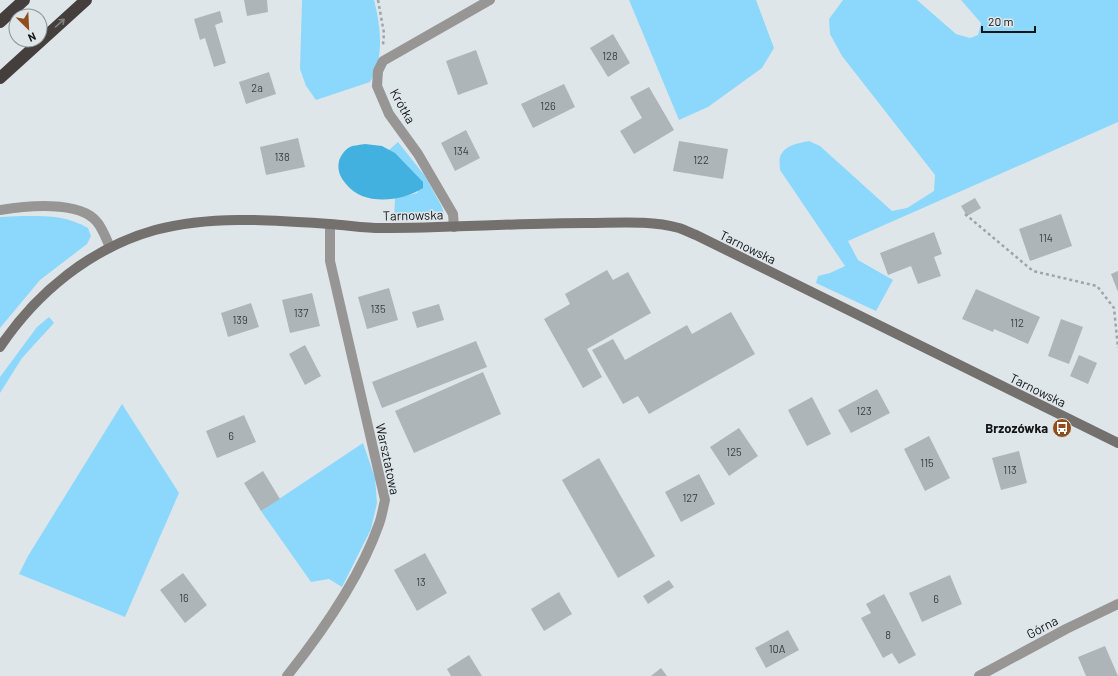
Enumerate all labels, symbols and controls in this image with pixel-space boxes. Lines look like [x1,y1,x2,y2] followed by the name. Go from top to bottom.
[8,8,48,48] north arrow
[982,8,1035,34] scale bar
[988,14,1014,28] text: 20 m
[54,19,65,28] one-way arrow
[26,30,38,45] text: N
[602,49,618,62] house number: 128
[251,81,263,94] house number: 2a
[387,86,419,126] street label: Krótka
[540,99,556,112] house number: 126
[453,144,469,157] house number: 134
[274,150,290,163] house number: 138
[693,153,709,166] house number: 122
[383,206,443,224] street label: Tarnowska
[717,227,779,267] street label: Tarnowska
[1039,231,1053,244] house number: 114
[370,302,386,315] house number: 135
[294,306,308,319] house number: 137
[232,313,248,326] house number: 139
[1010,316,1024,329] house number: 112
[1007,370,1069,410] street label: Tarnowska
[856,404,872,417] house number: 123
[1051,417,1073,439] bus stop icon: Brzozówka
[985,420,1048,436] place label: Brzozówka
[373,422,403,496] street label: Warsztatowa
[228,429,234,442] house number: 6
[726,445,742,458] house number: 125
[920,456,934,469] house number: 115
[1003,463,1017,476] house number: 113
[683,491,697,504] house number: 127
[416,575,426,588] house number: 13
[179,591,189,604] house number: 16
[933,592,939,605] house number: 6
[1024,612,1060,642] street label: Górna
[885,628,891,641] house number: 8
[769,642,786,655] house number: 10A

